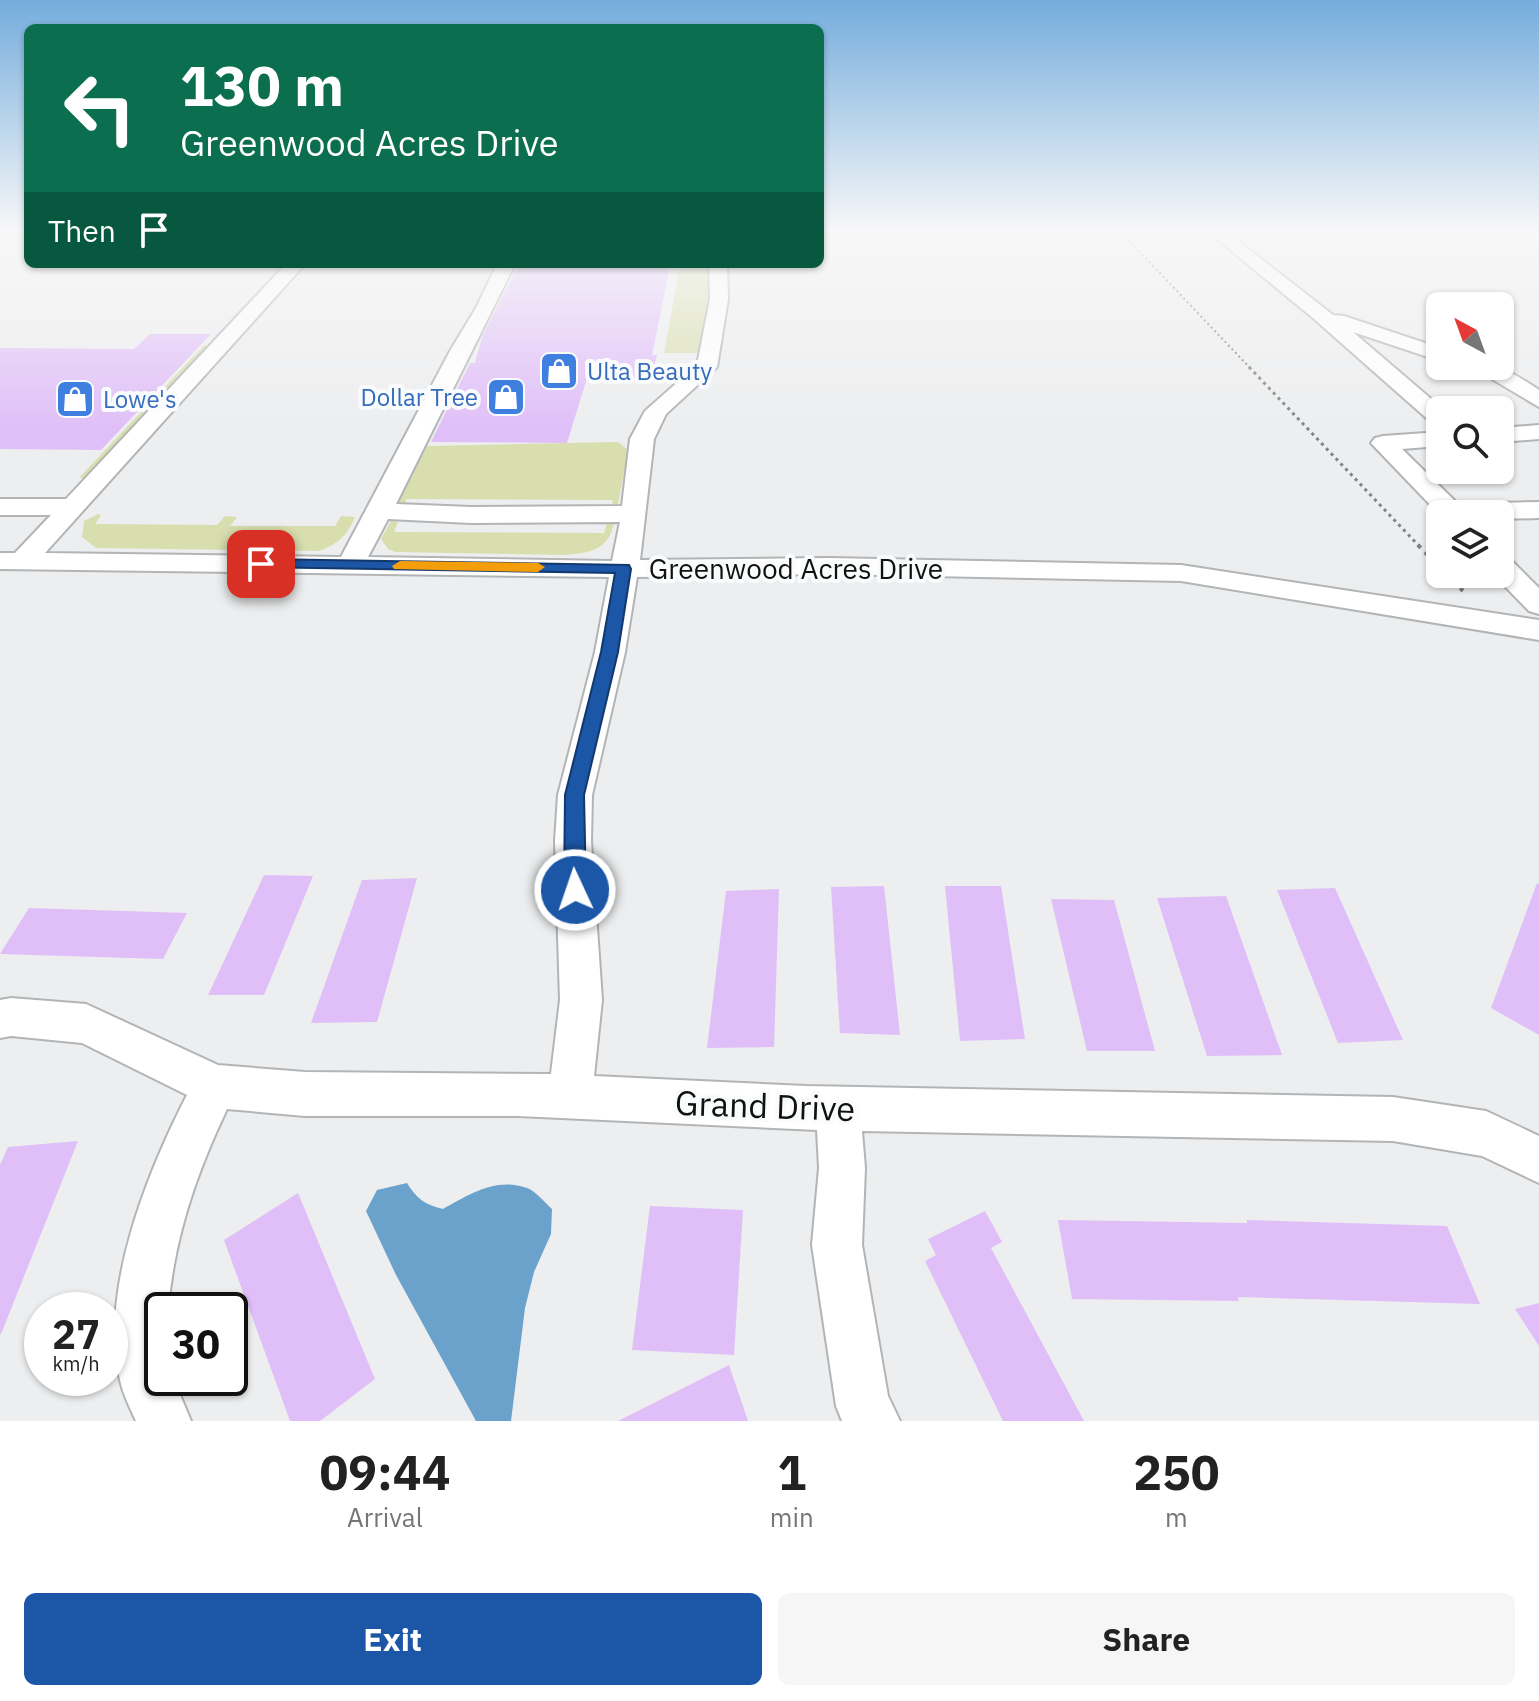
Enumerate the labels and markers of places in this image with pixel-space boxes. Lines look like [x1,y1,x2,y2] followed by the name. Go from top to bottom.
[538,350,580,392] shop icon: Ulta Beauty
[587,355,712,387] place label: Ulta Beauty
[485,376,527,418] shop icon: Dollar Tree
[54,378,96,420] shop icon: Lowe's
[361,381,478,413] place label: Dollar Tree
[103,383,177,415] place label: Lowe's
[227,530,295,598] pin

